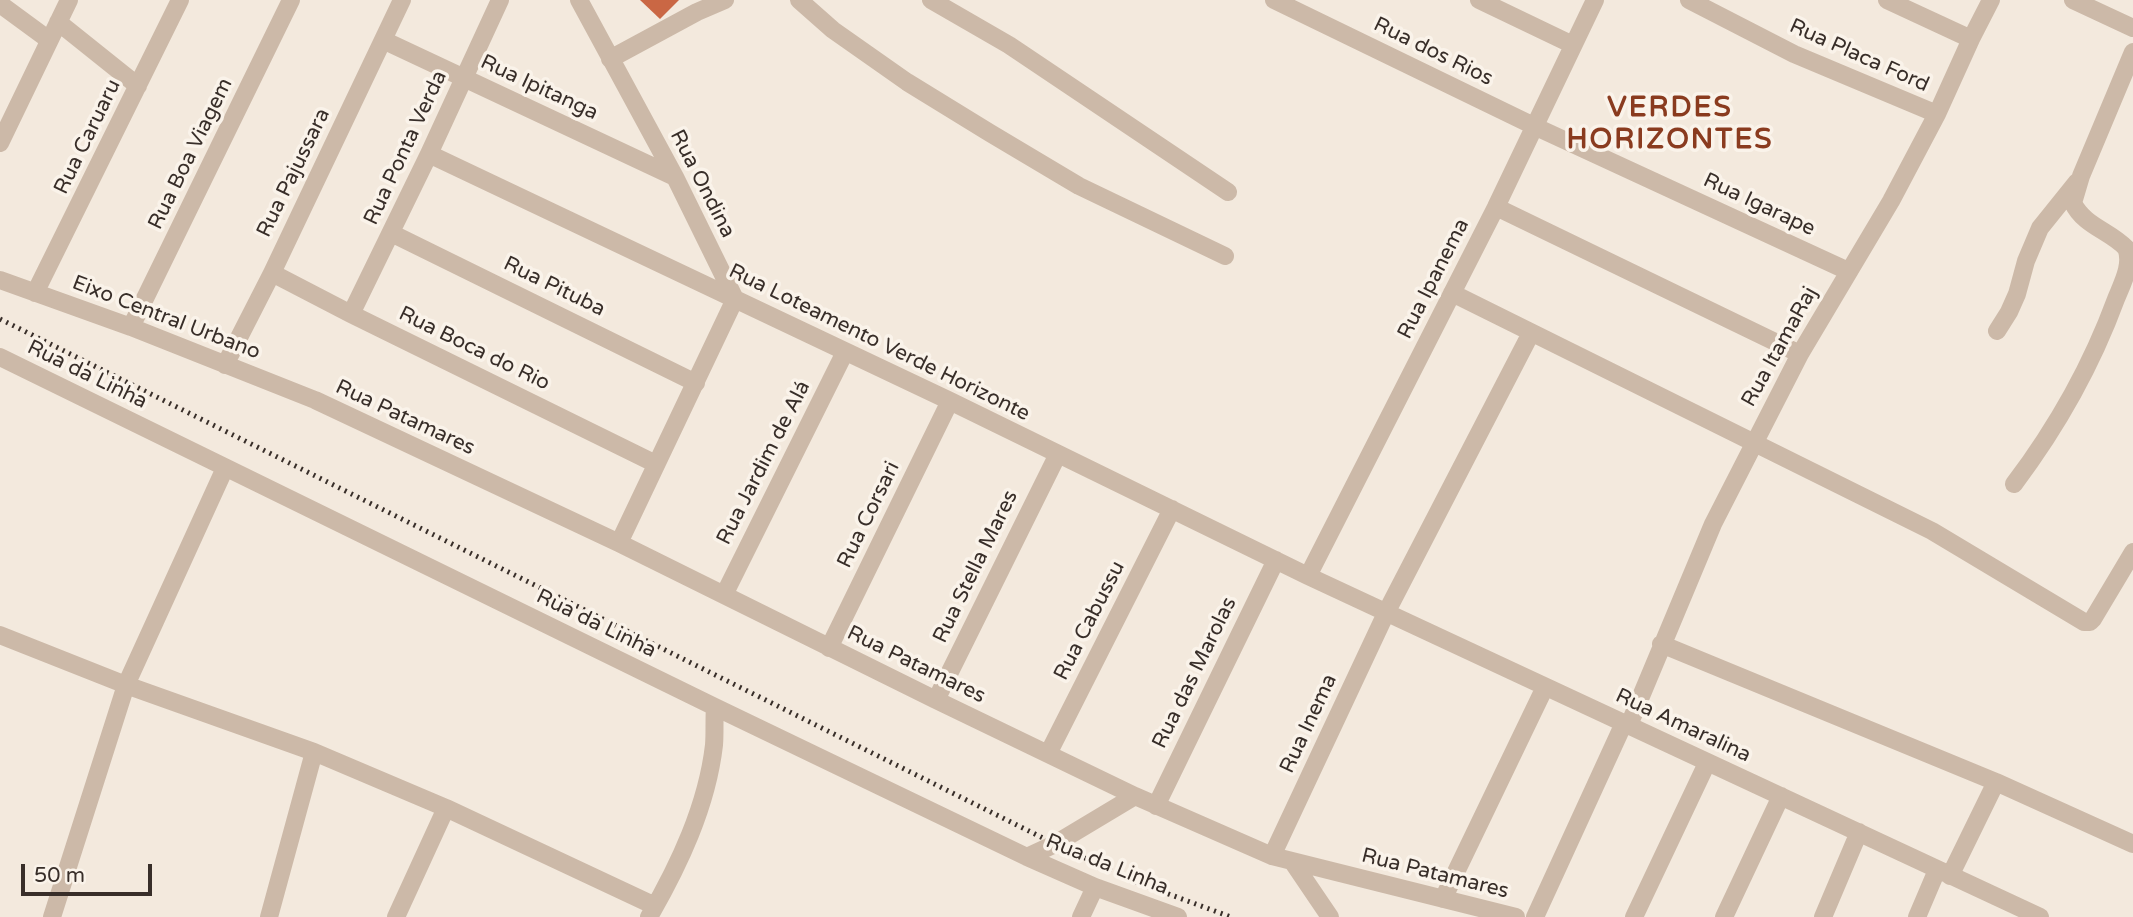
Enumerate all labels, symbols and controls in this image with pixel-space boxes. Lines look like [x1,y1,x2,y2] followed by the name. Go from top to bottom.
[1369,12,1497,92] street label: Rua dos Rios
[1785,14,1933,98] street label: Rua Placa Ford
[476,50,602,126] street label: Rua Ipitanga
[359,67,453,229] street label: Rua Ponta Verda
[143,74,239,234] street label: Rua Boa Viagem
[49,75,127,199] street label: Rua Caruaru
[1568,92,1772,158] district label: VERDES HORIZONTES
[252,104,336,242] street label: Rua Pajussara
[664,126,740,242] street label: Rua Ondina
[1699,168,1819,242] street label: Rua Igarape
[1393,215,1475,343] street label: Rua Ipanema
[499,252,609,322] street label: Rua Pituba
[724,259,1034,427] street label: Rua Loteamento Verde Horizonte
[68,271,264,365] street label: Eixo Central Urbano
[1737,283,1823,411] street label: Rua ItamaRaj
[394,301,554,397] street label: Rua Boca do Rio
[23,335,151,415] street label: Rua da Linha
[331,375,479,461] street label: Rua Patamares
[712,377,816,549] street label: Rua Jardim de Alá
[832,458,906,572] street label: Rua Corsari
[928,487,1024,647] street label: Rua Stella Mares
[1049,557,1131,685] street label: Rua Cabussu
[532,584,660,664] street label: Rua da Linha
[1147,593,1243,753] street label: Rua das Marolas
[843,621,989,709] street label: Rua Patamares
[1275,670,1343,778] street label: Rua Inema
[1611,684,1755,768] street label: Rua Amaralina
[1042,829,1172,901] street label: Rua da Linha
[1359,844,1511,904] street label: Rua Patamares
[24,850,156,894] scale bar
[34,863,85,888] text: 50 m

